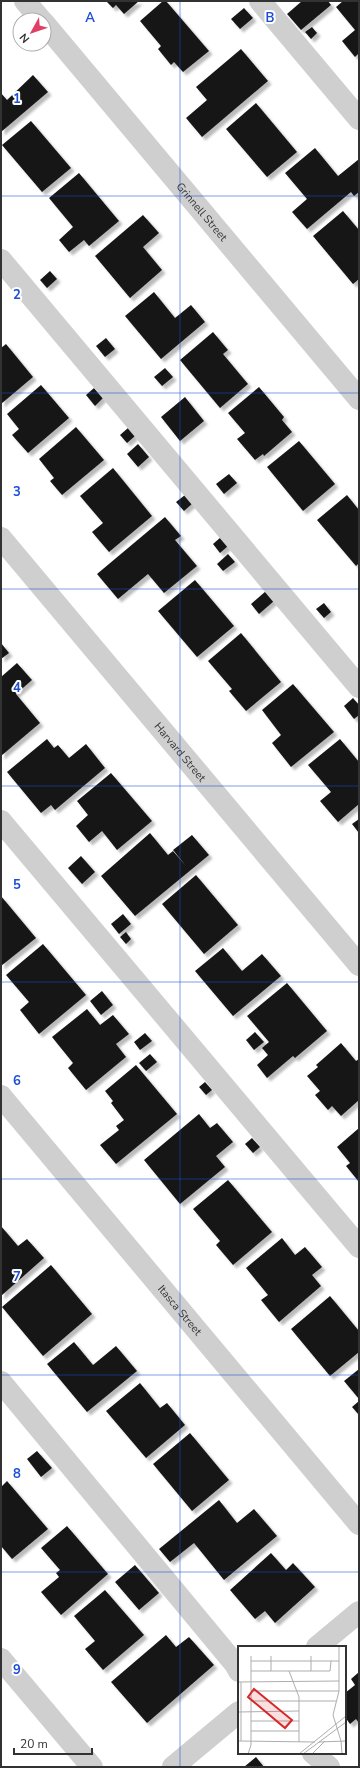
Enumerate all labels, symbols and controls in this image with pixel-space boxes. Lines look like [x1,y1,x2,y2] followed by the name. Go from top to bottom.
[85,9,95,27] text: A
[266,9,275,27] text: B
[12,12,52,52] north arrow
[16,30,33,46] text: N
[13,90,21,108] text: 1
[173,179,231,245] street label: Grinnell Street
[13,286,21,304] text: 2
[13,483,21,501] text: 3
[13,679,21,697] text: 4
[151,719,209,785] street label: Harvard Street
[13,876,21,894] text: 5
[13,1072,21,1090] text: 6
[13,1268,21,1286] text: 7
[154,1282,205,1339] street label: Itasca Street
[13,1465,21,1483] text: 8
[238,1646,346,1754] inset map
[13,1661,21,1679] text: 9
[14,1730,92,1756] scale bar
[20,1736,48,1752] text: 20 m

